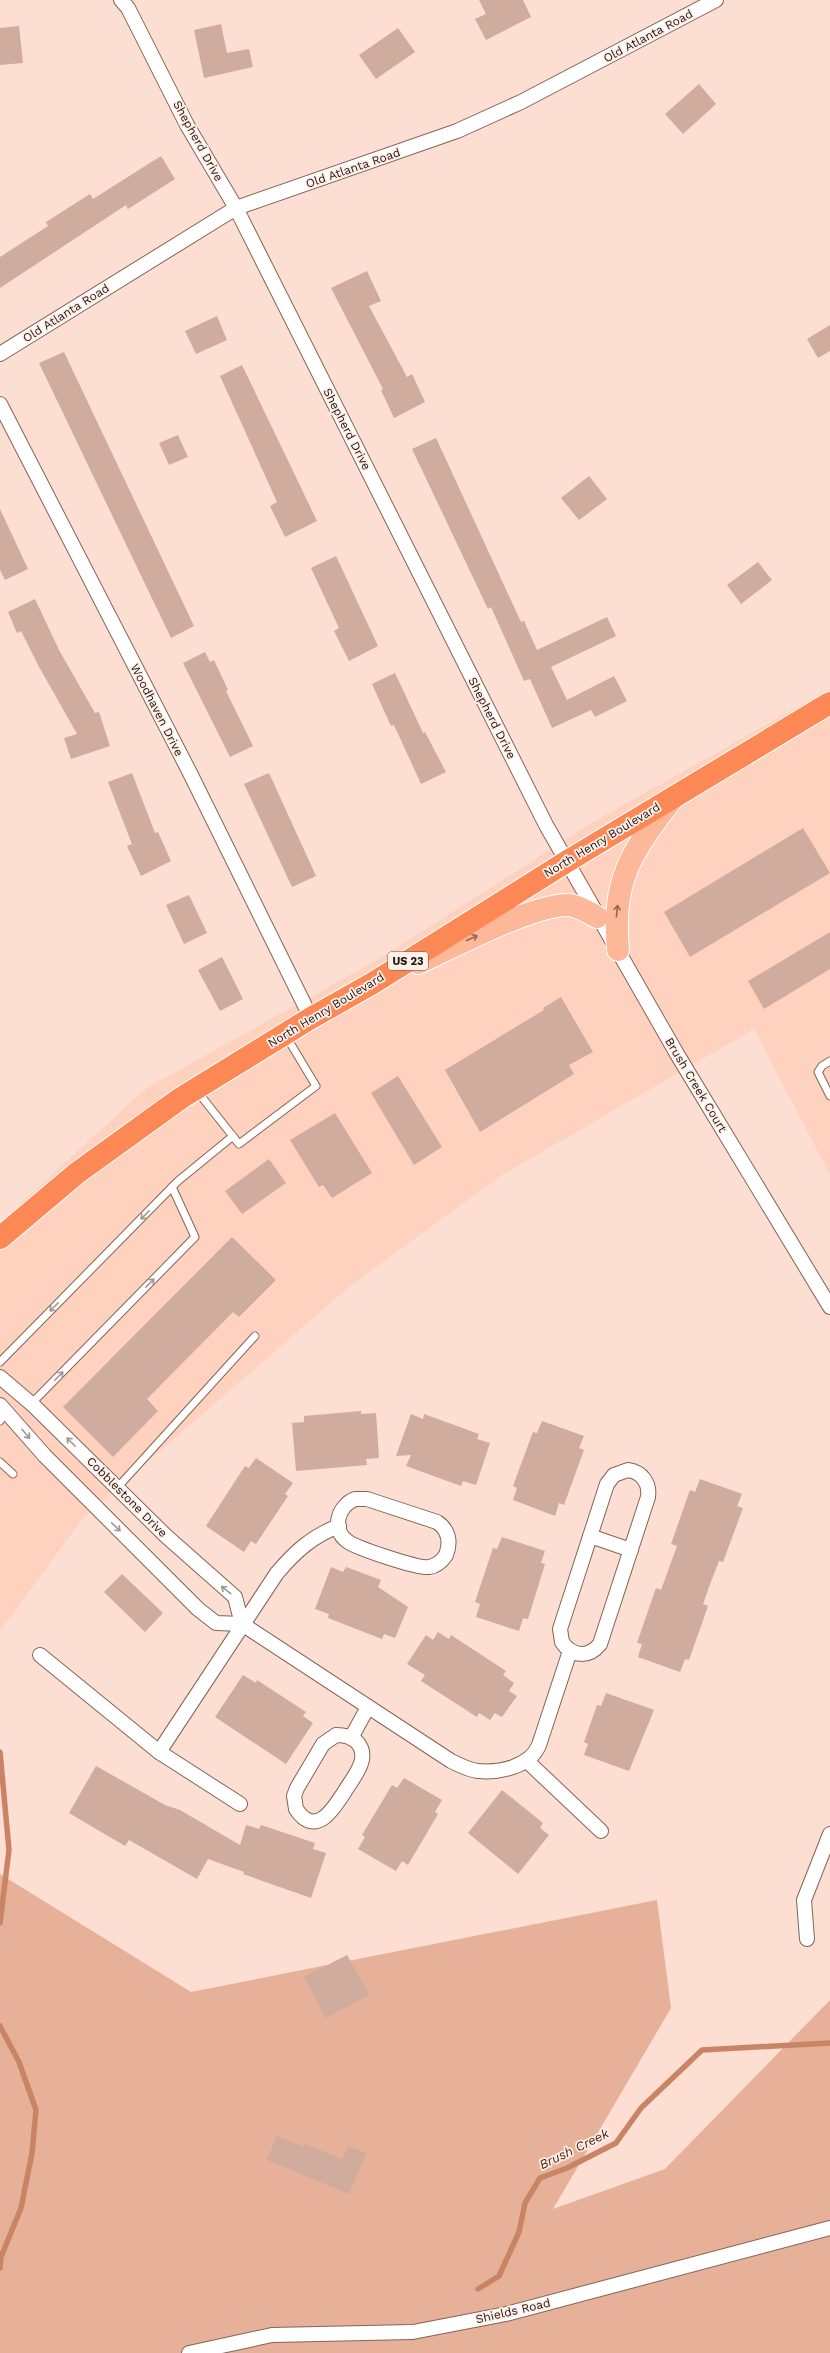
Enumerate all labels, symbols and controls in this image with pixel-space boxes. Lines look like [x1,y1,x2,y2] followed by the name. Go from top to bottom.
[601,7,695,65] street label: Old Atlanta Road
[170,98,226,184] street label: Shepherd Drive
[304,145,402,191] street label: Old Atlanta Road
[20,281,112,345] street label: Old Atlanta Road
[320,386,374,472] street label: Shepherd Drive
[128,662,186,759] street label: Woodhaven Drive
[465,675,519,761] street label: Shepherd Drive
[541,800,663,880] street label: North Henry Boulevard
[613,905,621,918] one-way arrow
[466,934,478,942] one-way arrow
[388,952,428,970] road number: US 23
[265,970,387,1050] street label: North Henry Boulevard
[662,1035,730,1135] street label: Brush Creek Court
[140,1210,150,1220] one-way arrow
[145,1278,155,1288] one-way arrow
[49,1302,59,1312] one-way arrow
[54,1371,64,1381] one-way arrow
[21,1429,30,1439] one-way arrow
[66,1438,76,1447] one-way arrow
[84,1454,170,1540] street label: Cobblestone Drive
[111,1522,121,1532] one-way arrow
[221,1586,232,1594] one-way arrow
[537,2125,612,2172] water label: Brush Creek
[474,2296,552,2326] street label: Shields Road

